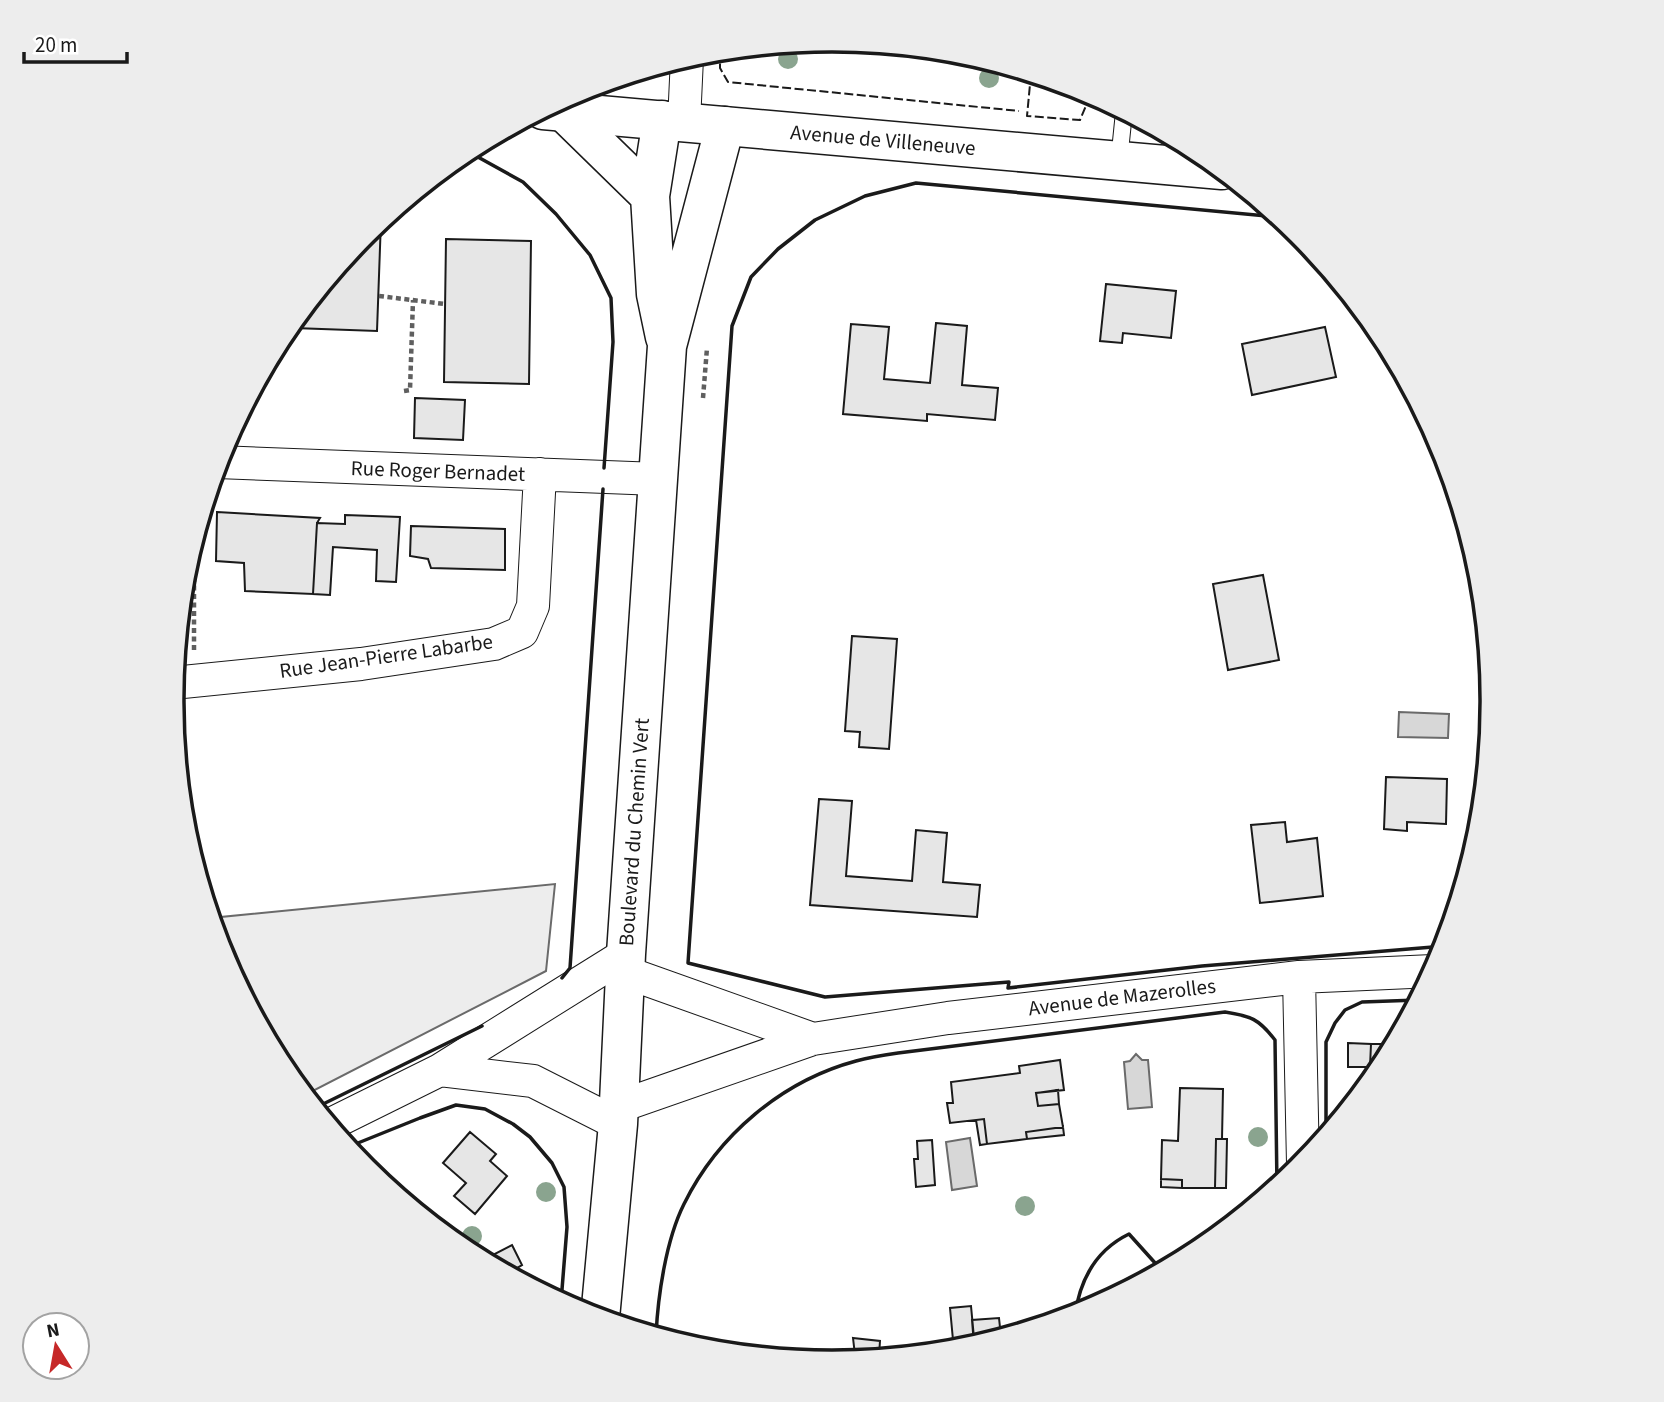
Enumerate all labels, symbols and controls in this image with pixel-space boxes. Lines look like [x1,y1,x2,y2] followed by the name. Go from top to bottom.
[24,21,128,65] scale bar
[35,30,77,60] text: 20 m
[789,117,977,163] street label: Avenue de Villeneuve
[350,453,526,489] street label: Rue Roger Bernadet
[277,626,495,686] street label: Rue Jean-Pierre Labarbe
[611,717,657,947] street label: Boulevard du Chemin Vert
[1027,971,1218,1023] street label: Avenue de Mazerolles
[21,1311,91,1381] north arrow
[44,1316,62,1345] text: N

